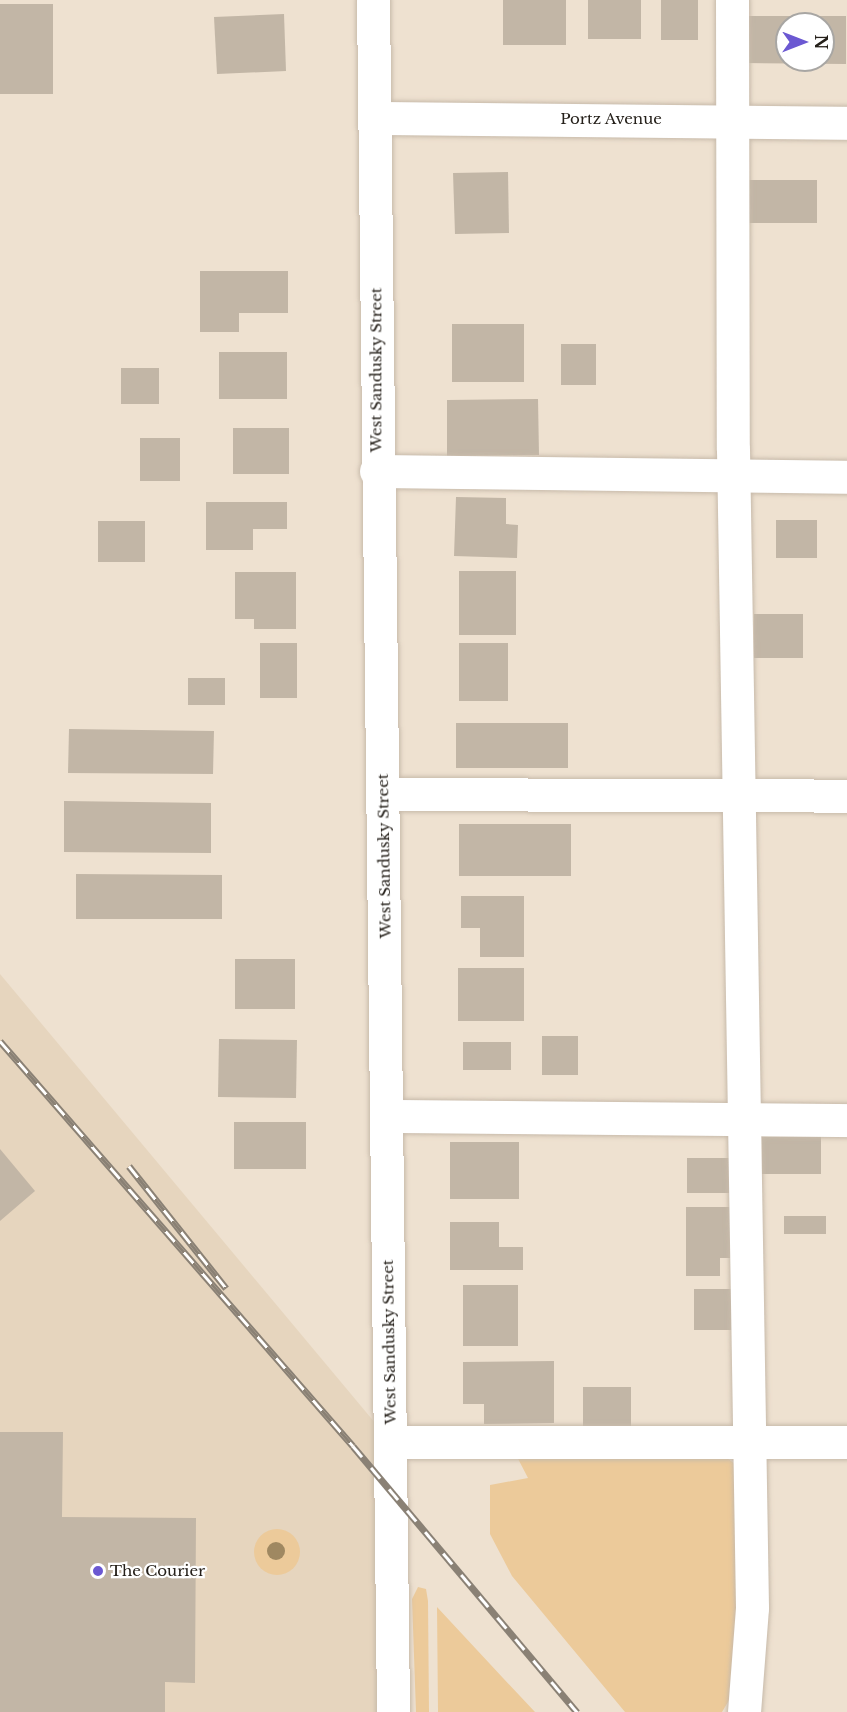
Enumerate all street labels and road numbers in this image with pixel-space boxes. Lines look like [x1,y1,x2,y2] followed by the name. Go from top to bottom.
[560,110,662,128] street label: Portz Avenue
[367,287,385,453] street label: West Sandusky Street
[374,773,394,939] street label: West Sandusky Street
[379,1259,399,1425] street label: West Sandusky Street

